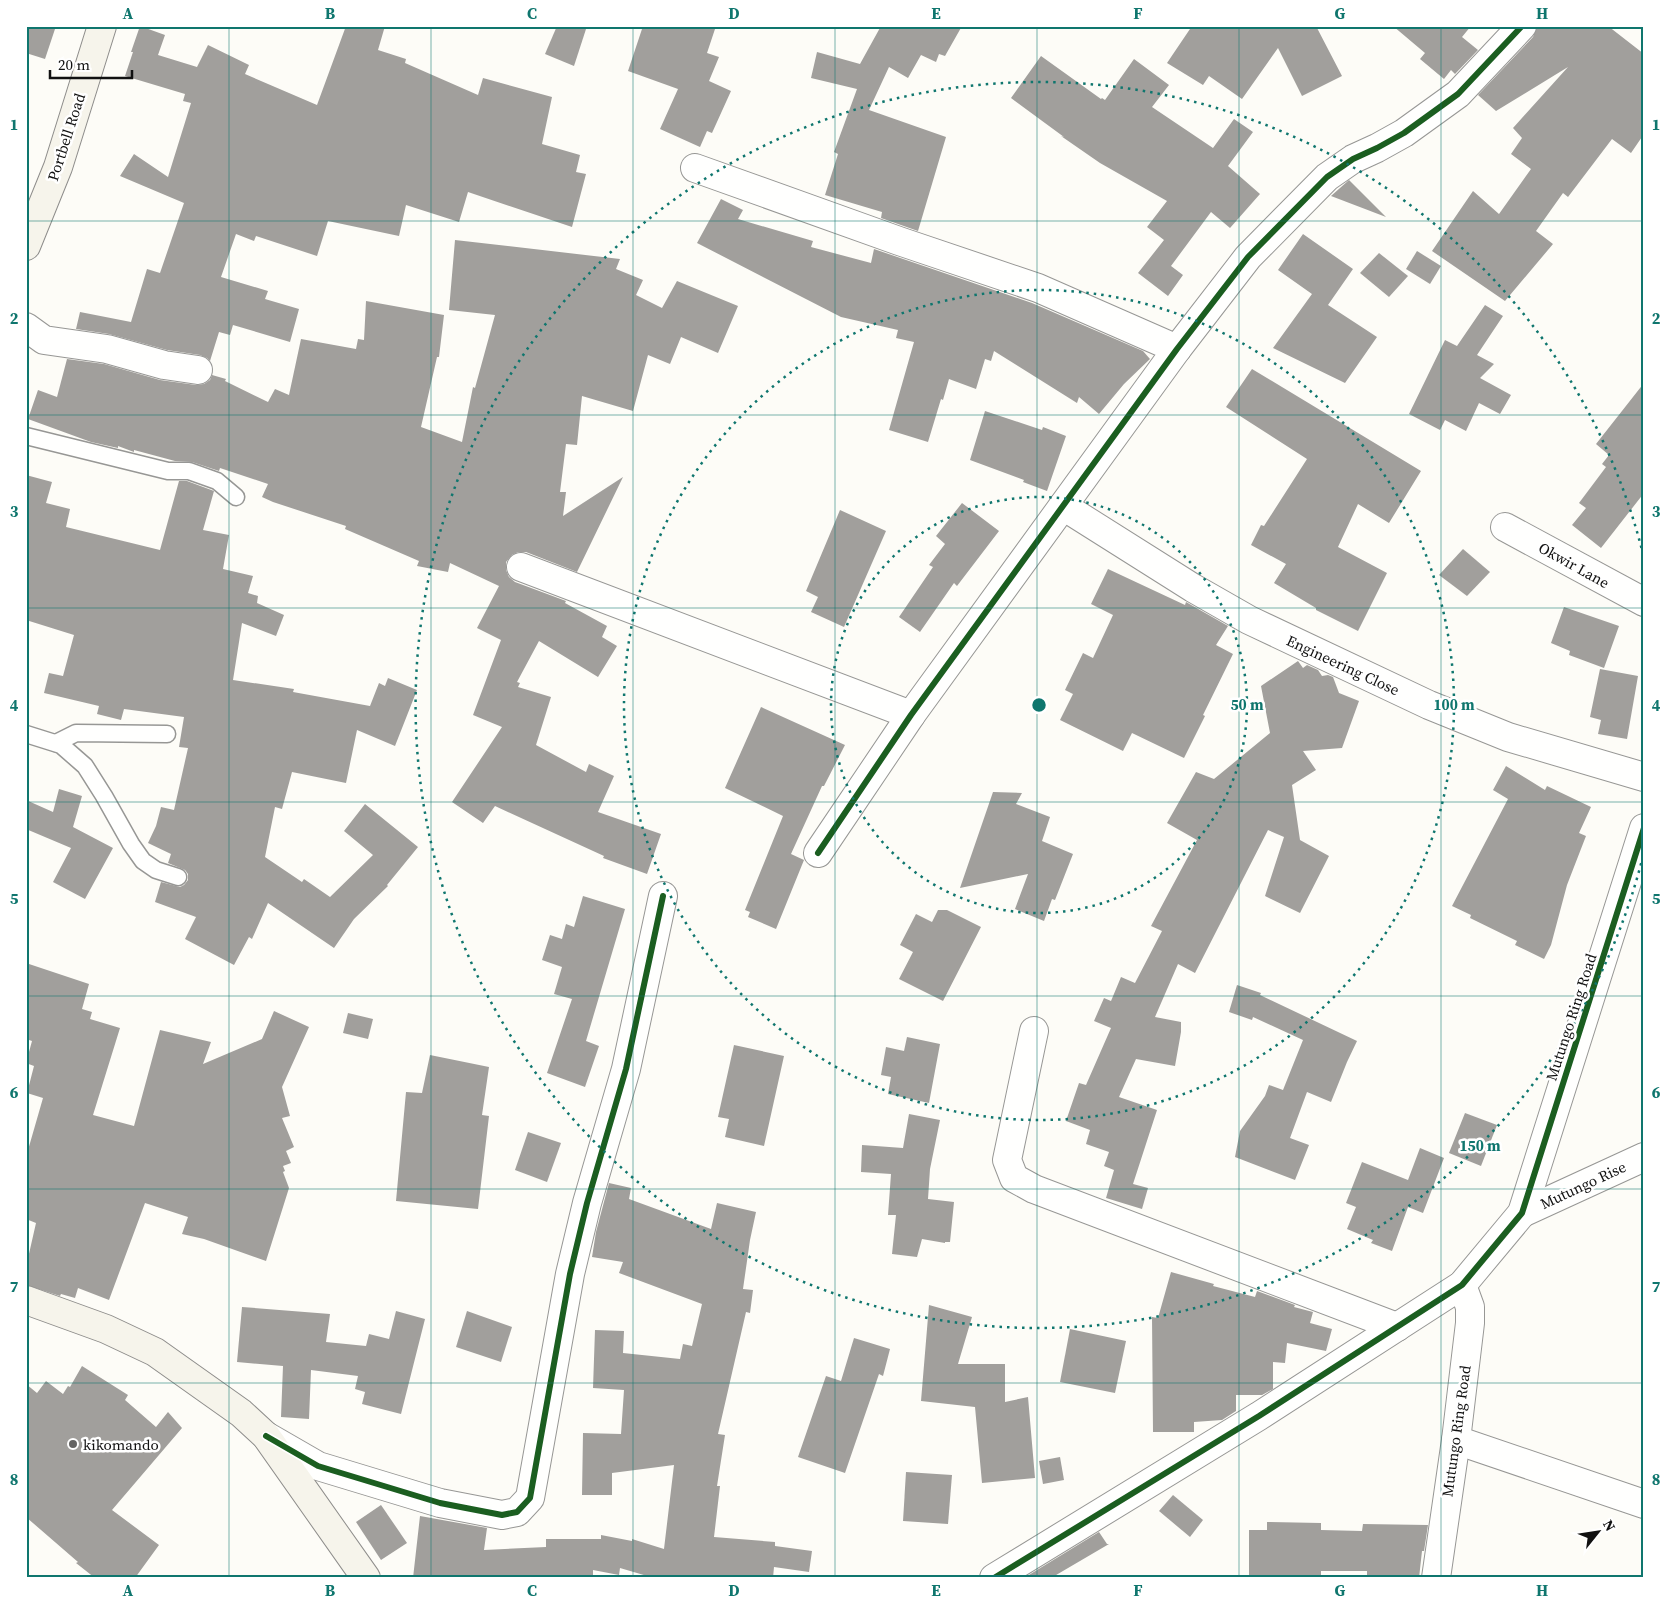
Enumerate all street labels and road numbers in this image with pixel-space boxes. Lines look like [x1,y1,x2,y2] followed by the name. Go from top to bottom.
[42,90,90,183] street label: Portbell Road
[1535,537,1613,593] street label: Okwir Lane
[1283,630,1403,700] street label: Engineering Close
[1541,950,1602,1083] street label: Mutungo Ring Road
[1537,1156,1630,1214] street label: Mutungo Rise
[1436,1363,1476,1498] street label: Mutungo Ring Road

